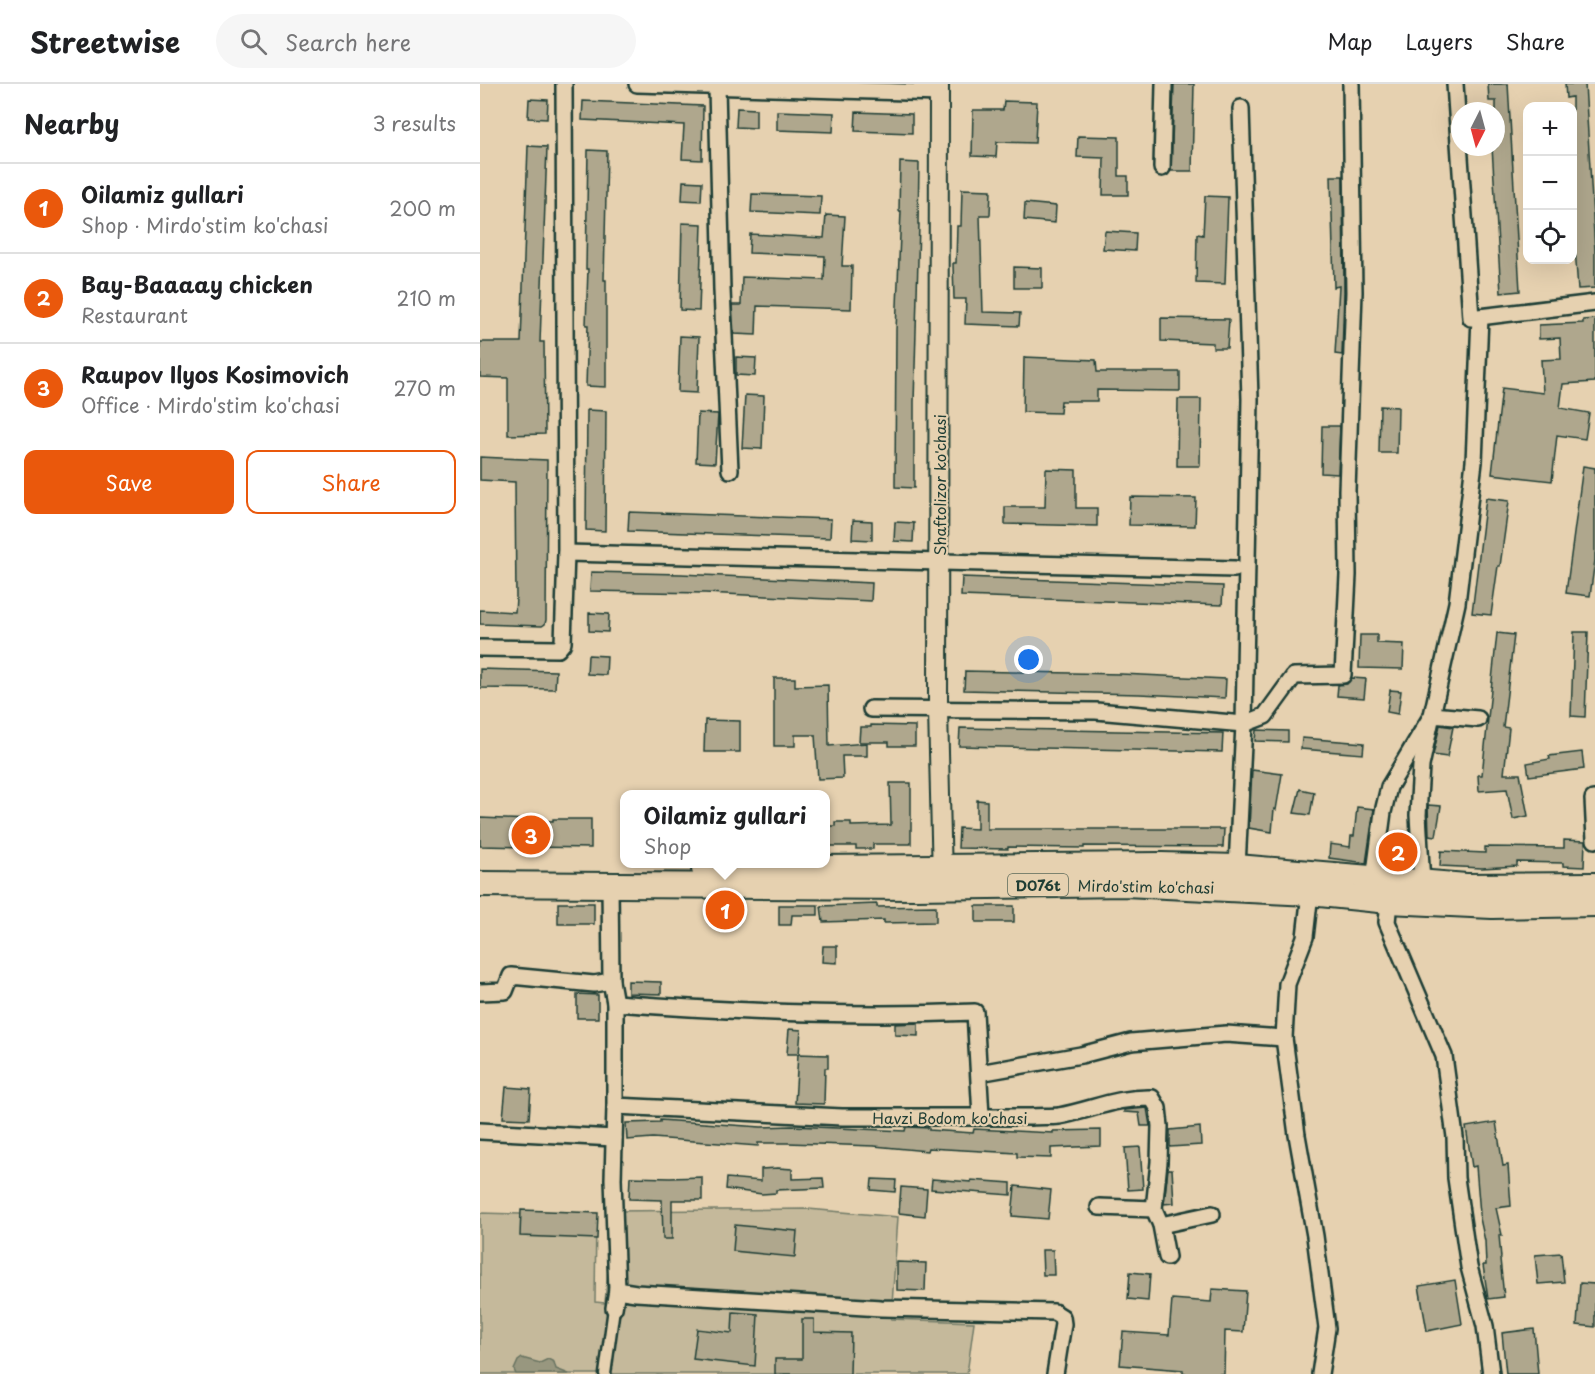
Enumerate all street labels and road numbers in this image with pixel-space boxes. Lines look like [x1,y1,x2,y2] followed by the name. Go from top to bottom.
[928,414,951,556] street label: Shaftolizor ko'chasi
[1077,873,1215,899] street label: Mirdo'stim ko'chasi
[1008,874,1068,896] road number: D076t
[872,1106,1028,1129] street label: Havzi Bodom ko'chasi

